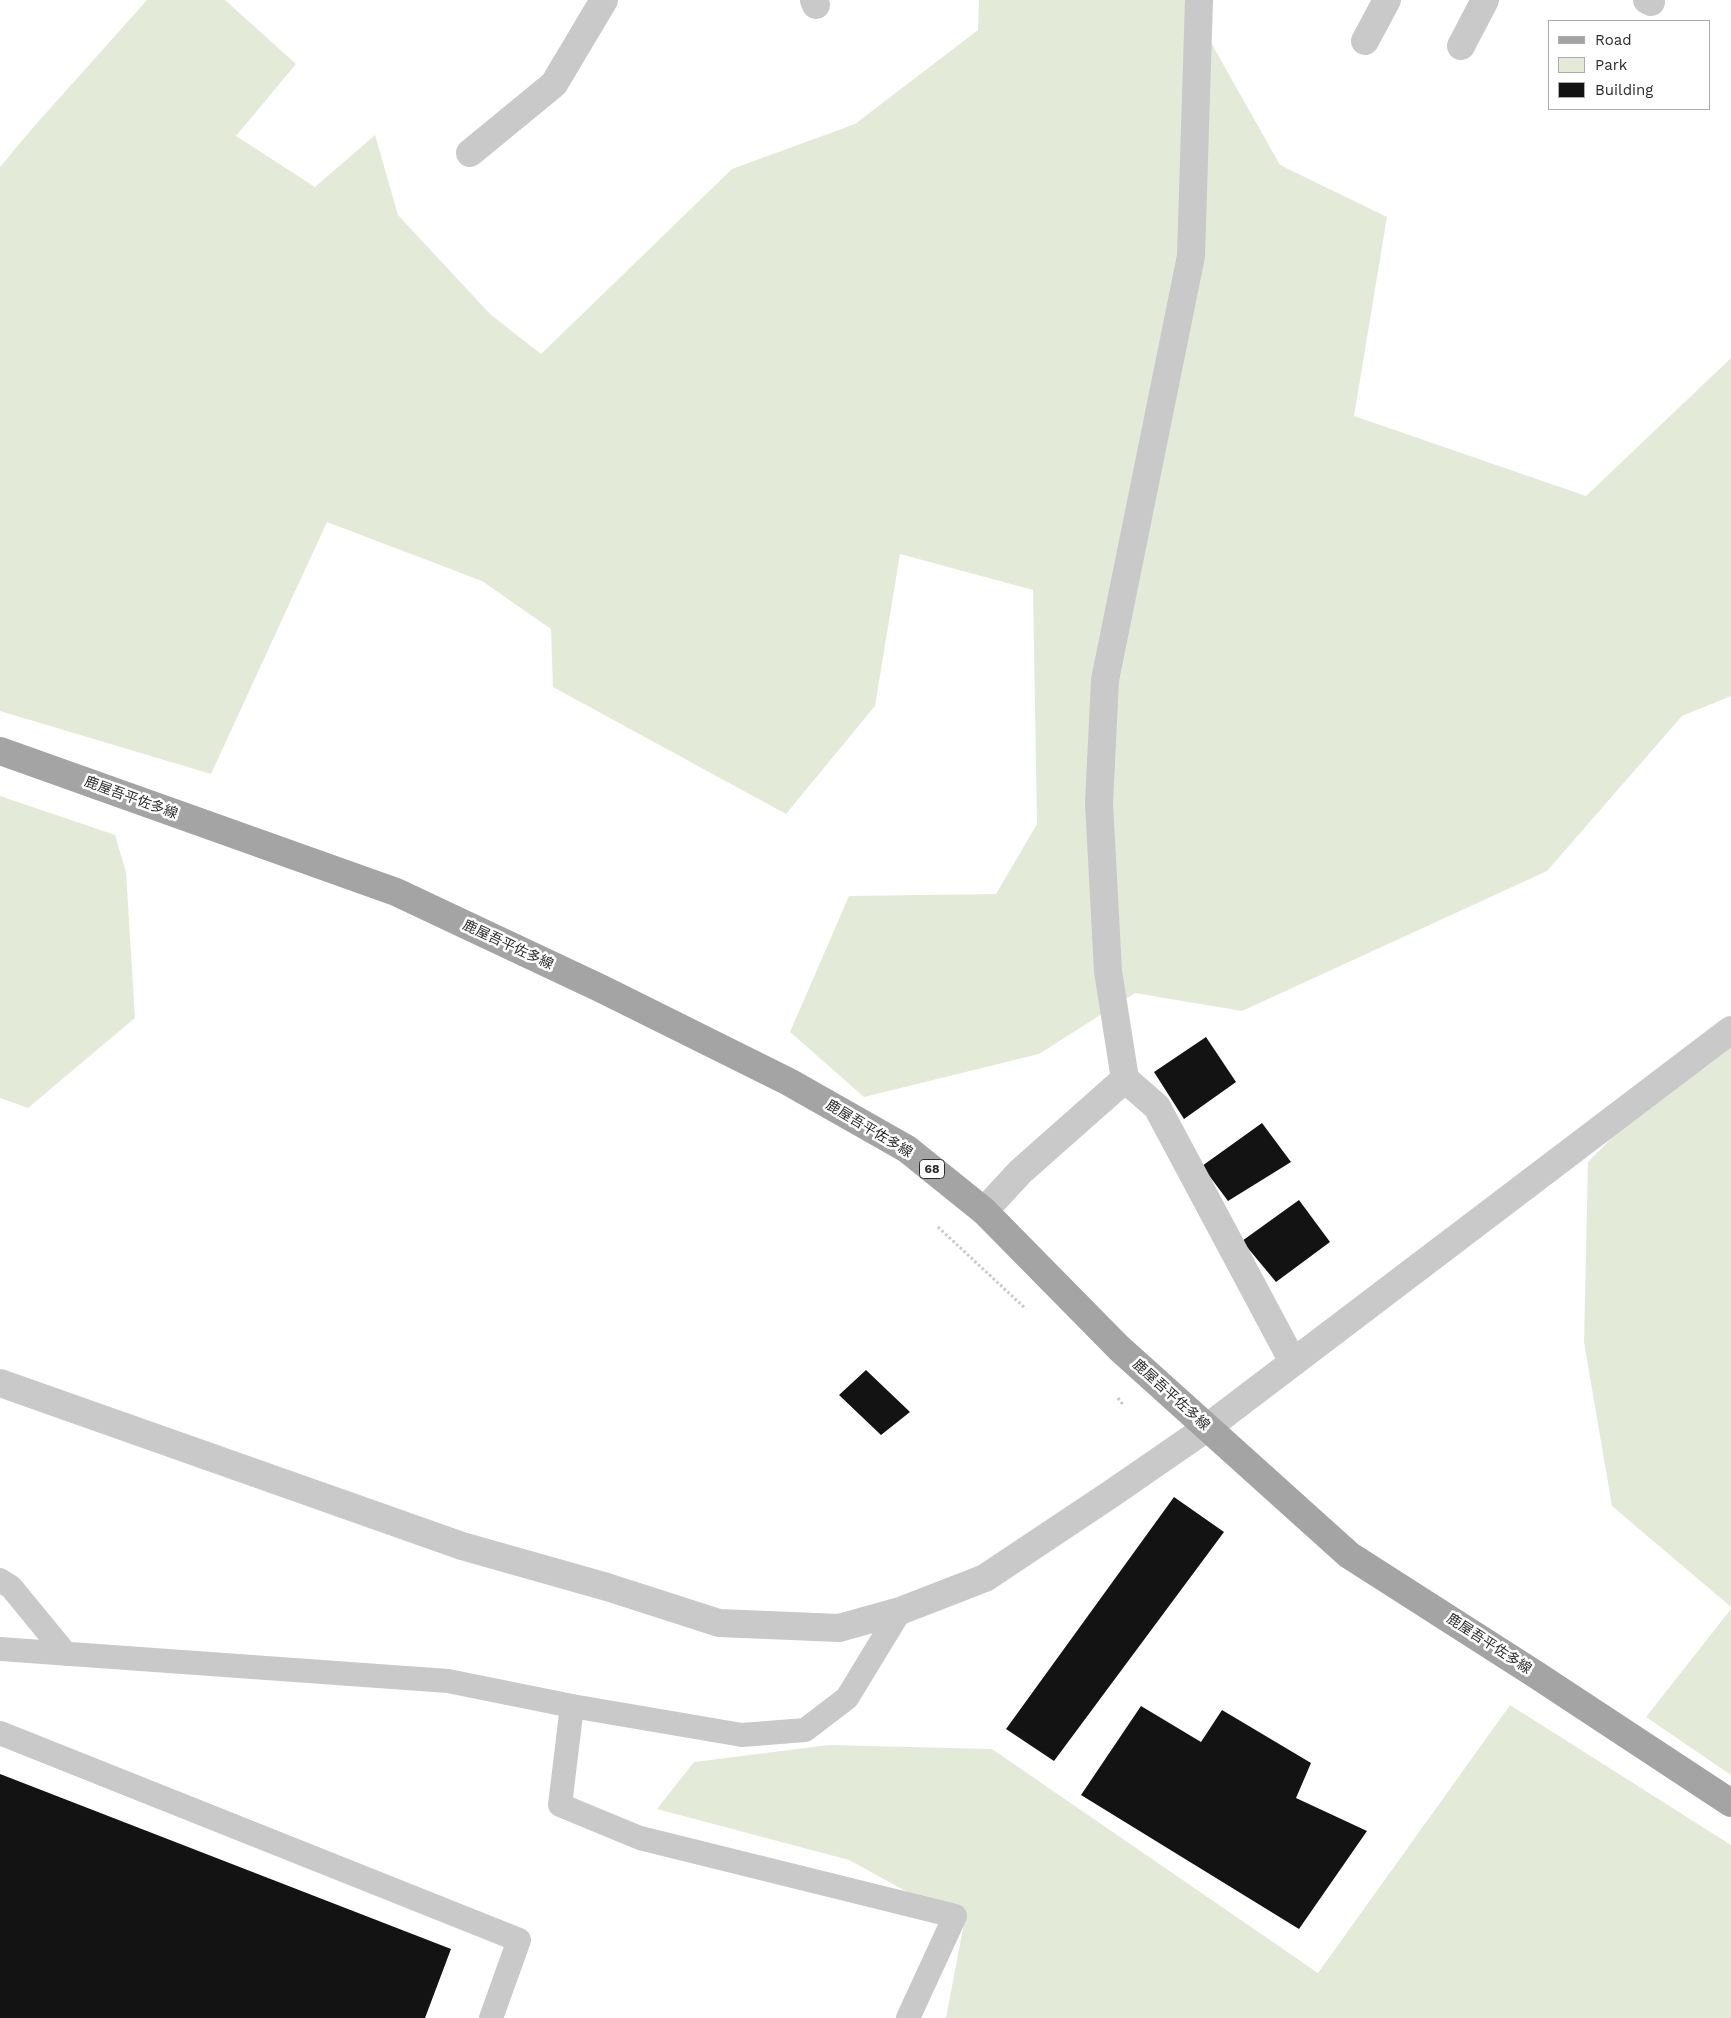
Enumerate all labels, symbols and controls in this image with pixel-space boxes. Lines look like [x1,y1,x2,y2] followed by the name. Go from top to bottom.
[1548,20,1711,110] legend
[1595,31,1632,49] text: Road
[1595,56,1627,74] text: Park
[1595,81,1653,99] text: Building
[82,773,180,823] street label: 鹿屋吾平佐多線
[460,917,556,973] street label: 鹿屋吾平佐多線
[823,1097,915,1161] street label: 鹿屋吾平佐多線
[920,1160,944,1178] road number: 68
[1129,1356,1213,1434] street label: 鹿屋吾平佐多線
[1443,1610,1535,1678] street label: 鹿屋吾平佐多線

